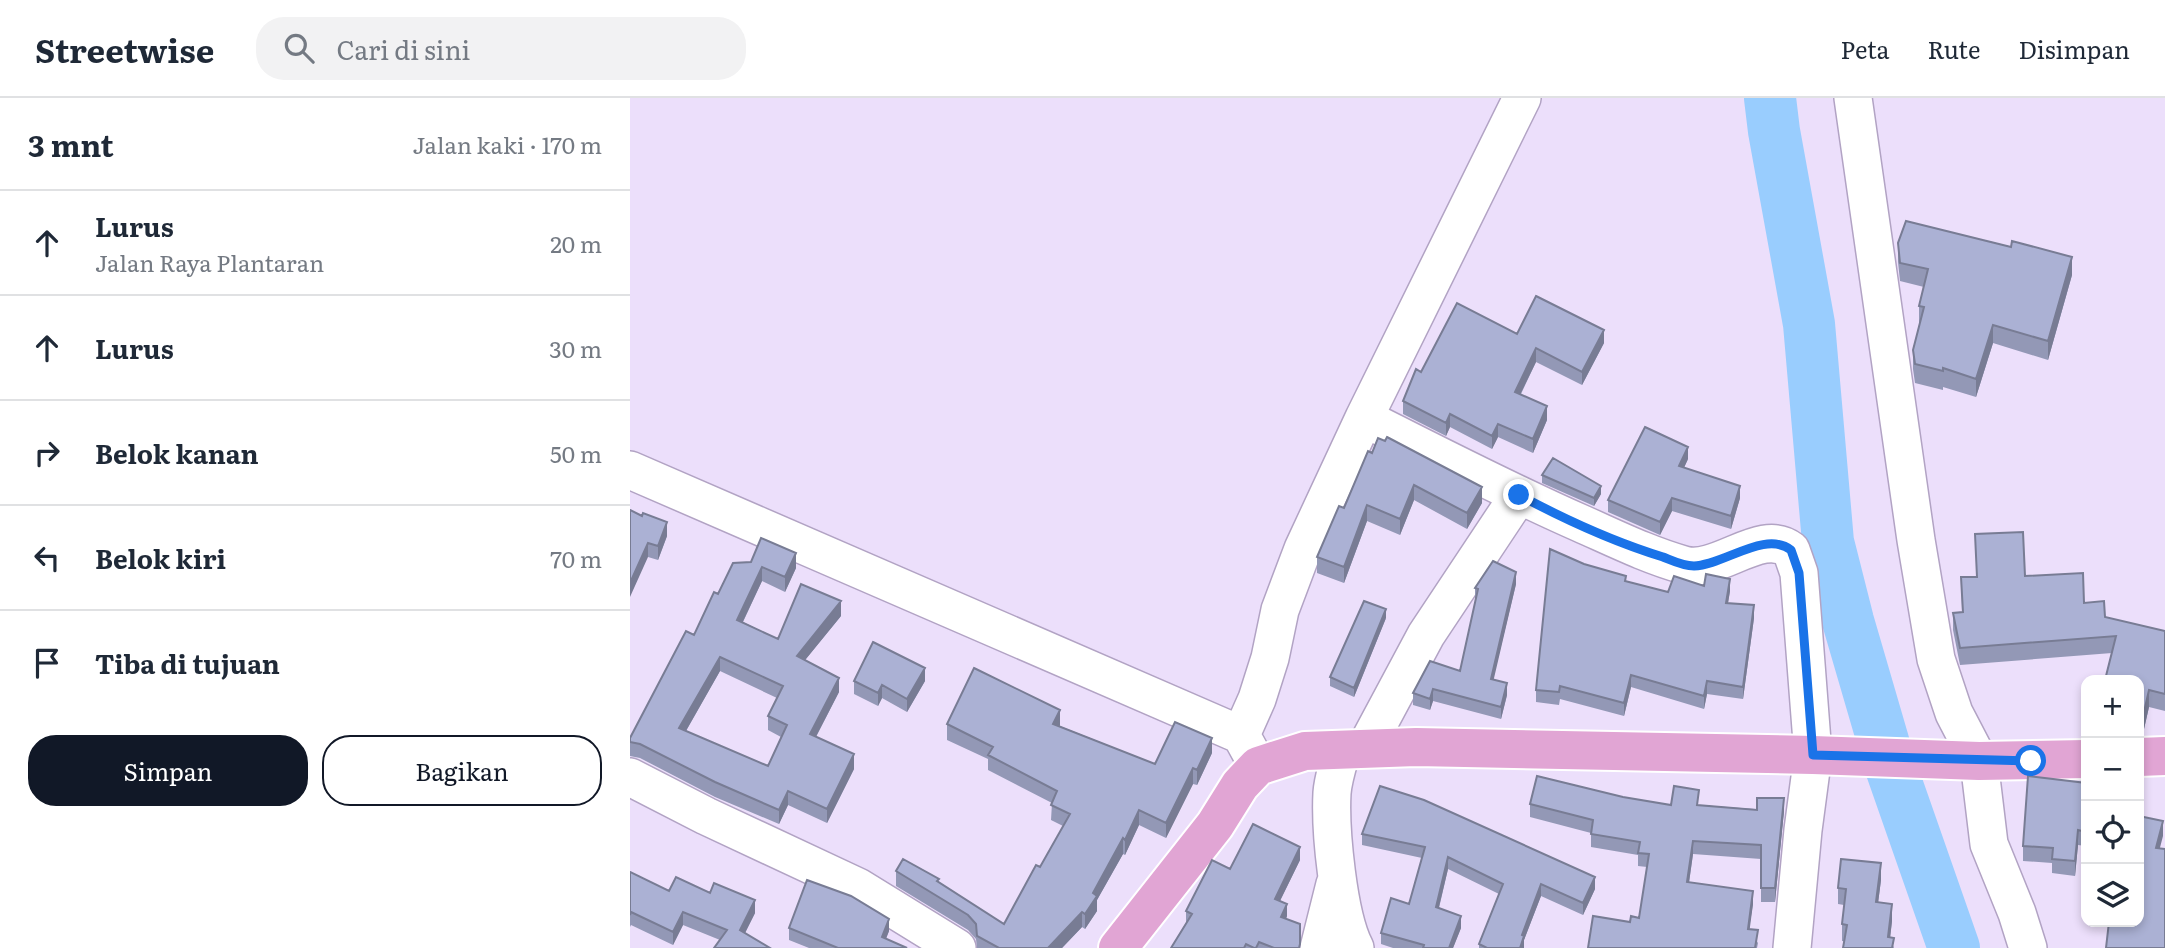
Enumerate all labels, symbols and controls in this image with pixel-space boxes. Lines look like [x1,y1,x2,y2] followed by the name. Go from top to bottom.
[256,17,746,80] search box
[35,24,214,73] text: Streetwise
[280,29,318,67] icon: search
[336,29,470,68] text: Cari di sini
[1841,31,1890,66] text: Peta
[1928,31,1980,66] text: Rute
[2018,31,2130,66] text: Disimpan
[28,122,114,166] text: 3 mnt
[413,127,602,161] text: Jalan kaki · 170 m
[95,206,174,245] text: Lurus
[28,224,66,262] icon: ahead
[550,226,602,260] text: 20 m
[95,245,324,279] text: Jalan Raya Plantaran
[95,328,174,367] text: Lurus
[28,329,66,367] icon: ahead
[549,331,602,365] text: 30 m
[95,433,259,472] text: Belok kanan
[28,434,66,472] icon: right
[550,436,602,470] text: 50 m
[1503,479,1534,510] route end
[95,538,226,577] text: Belok kiri
[28,539,66,577] icon: left
[550,541,602,575] text: 70 m
[95,643,280,682] text: Tiba di tujuan
[28,644,66,682] icon: arrive
[2081,675,2144,927] map controls
[2081,675,2144,738] button: +
[28,735,308,806] button: Simpan
[322,735,602,806] button: Bagikan
[2081,738,2144,801] button: −
[2015,745,2046,776] route start
[2081,801,2144,864] button: locate
[2081,864,2144,927] button: layers

